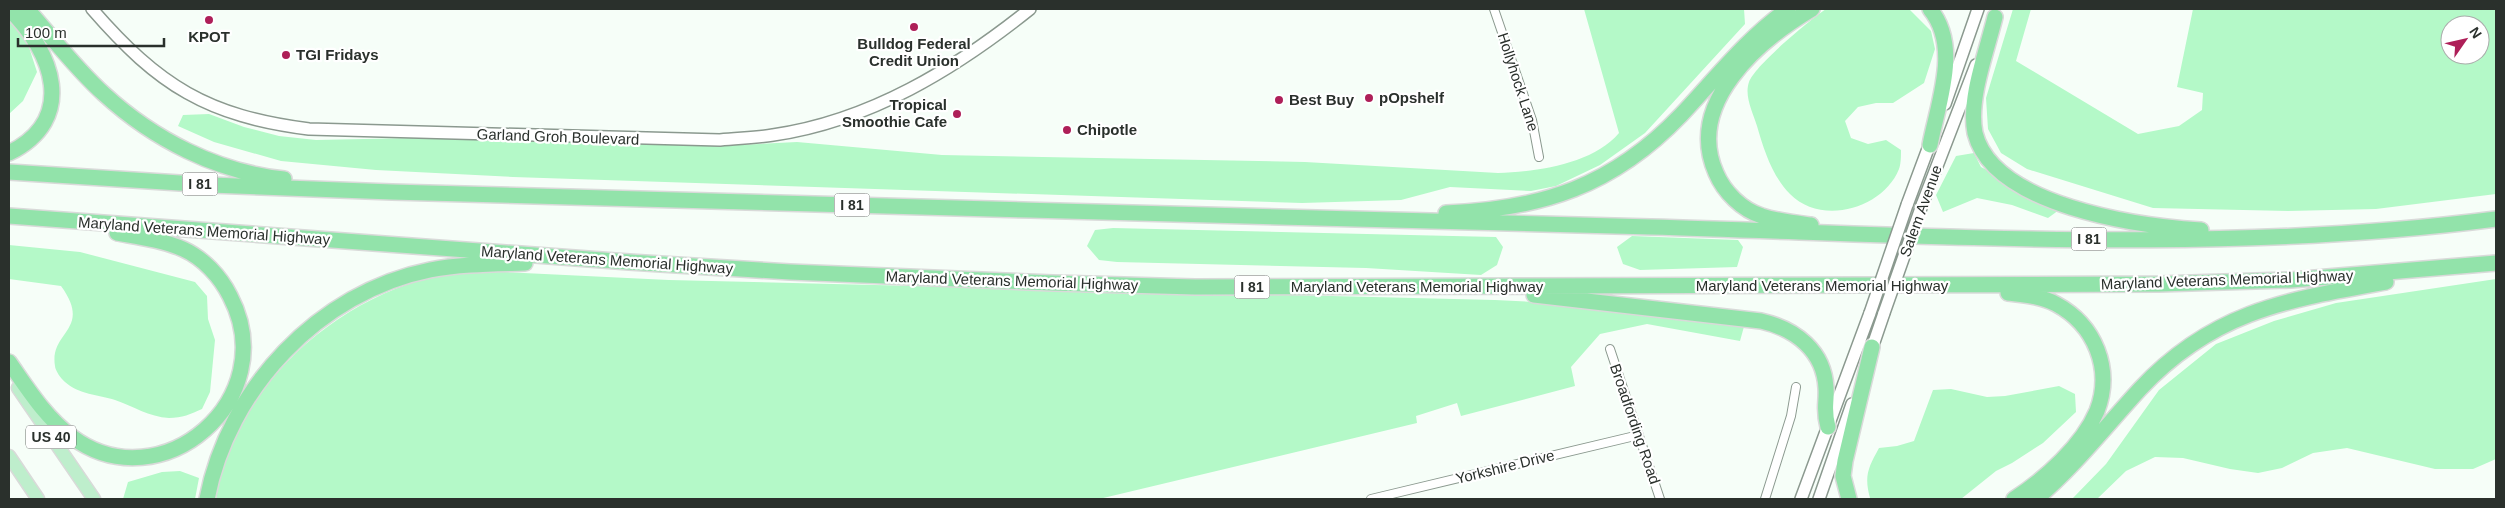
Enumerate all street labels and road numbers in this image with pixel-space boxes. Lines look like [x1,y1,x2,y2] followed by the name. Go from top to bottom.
[1495,30,1542,133] street label: Hollyhock Lane
[476,125,640,148] street label: Garland Groh Boulevard
[1896,163,1945,259] street label: Salem Avenue
[182,172,218,195] road number: I 81
[834,194,870,216] road number: I 81
[77,213,331,248] street label: Maryland Veterans Memorial Highway
[2072,228,2106,250] road number: I 81
[480,242,734,277] street label: Maryland Veterans Memorial Highway
[2100,267,2354,292] street label: Maryland Veterans Memorial Highway
[885,268,1139,293] street label: Maryland Veterans Memorial Highway
[1234,276,1270,298] road number: I 81
[1696,277,1949,294] street label: Maryland Veterans Memorial Highway
[1291,278,1544,295] street label: Maryland Veterans Memorial Highway
[1607,362,1664,486] street label: Broadfording Road
[26,426,76,448] road number: US 40
[1454,446,1556,487] street label: Yorkshire Drive

